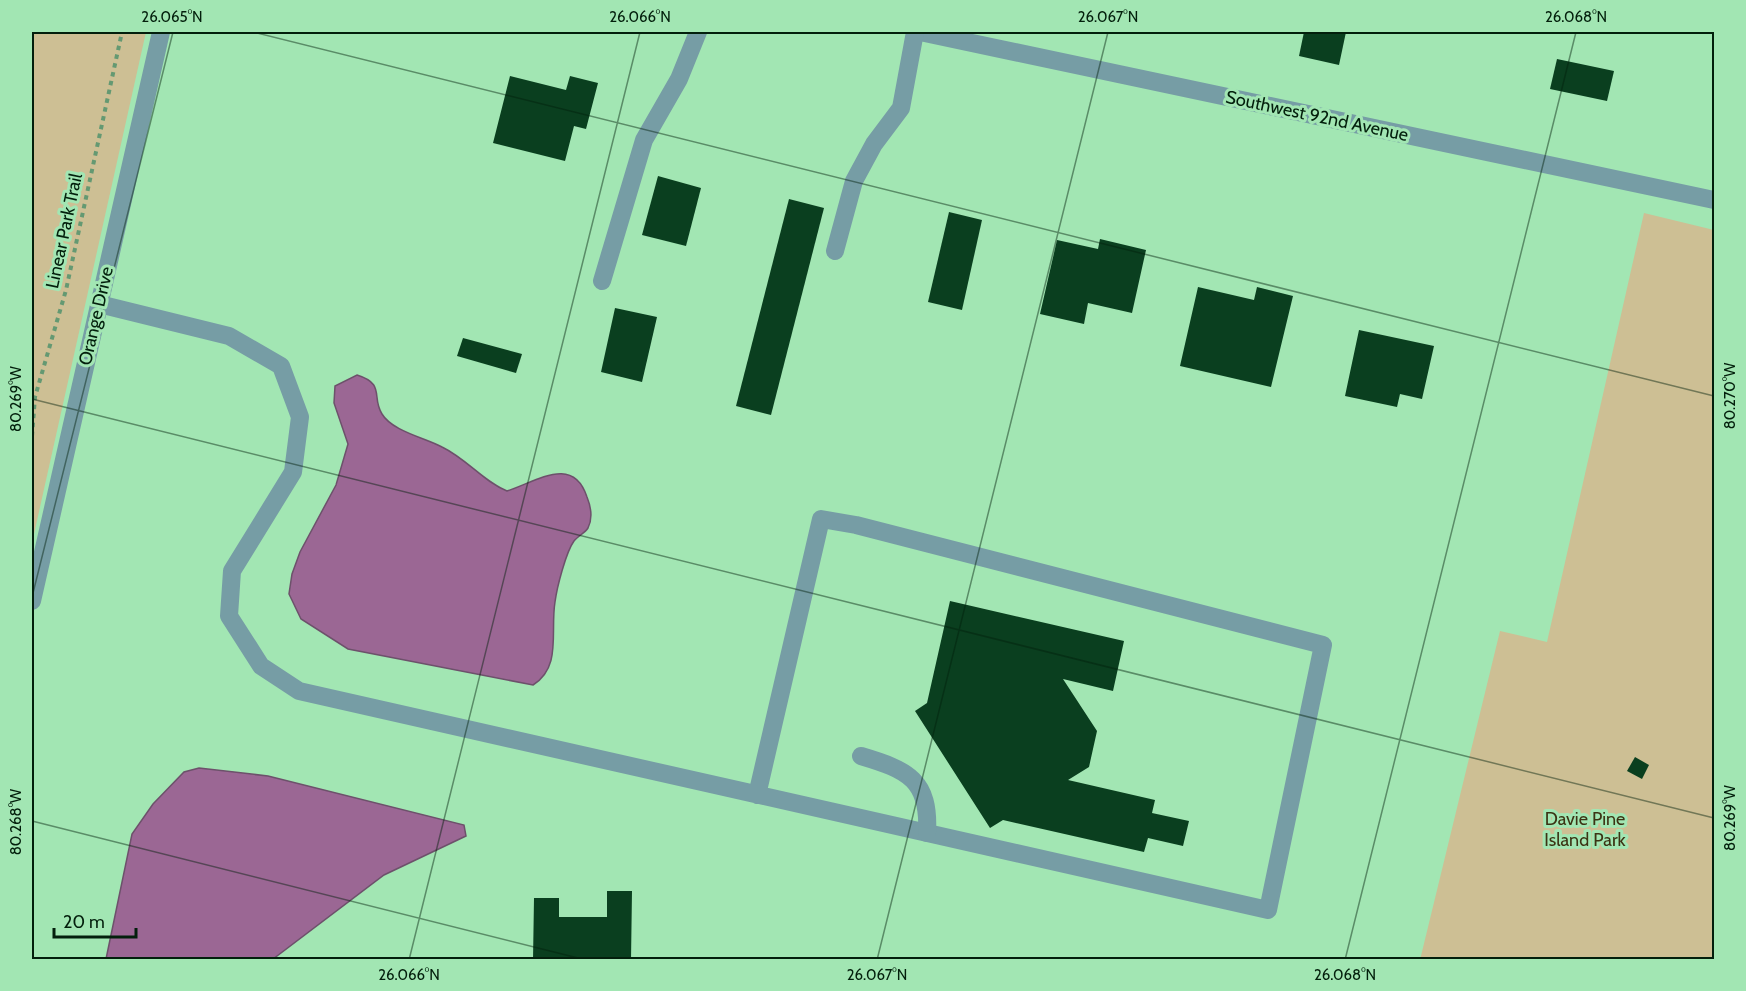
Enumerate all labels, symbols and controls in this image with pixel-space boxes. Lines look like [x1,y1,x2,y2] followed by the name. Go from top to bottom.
[141,8,203,26] text: 26.065°N
[609,8,671,26] text: 26.066°N
[1078,8,1138,26] text: 26.067°N
[1545,8,1607,26] text: 26.068°N
[1224,86,1410,146] street label: Southwest 92nd Avenue
[41,171,87,291] street label: Linear Park Trail
[74,265,118,367] street label: Orange Drive
[1721,362,1739,429] text: 80.270°W
[7,365,25,432] text: 80.269°W
[1721,784,1739,851] text: 80.269°W
[7,788,25,855] text: 80.268°W
[1544,808,1627,851] park label: Davie Pine Island Park
[54,901,136,939] scale bar
[63,911,105,933] text: 20 m
[378,966,440,984] text: 26.066°N
[847,966,907,984] text: 26.067°N
[1314,966,1376,984] text: 26.068°N

